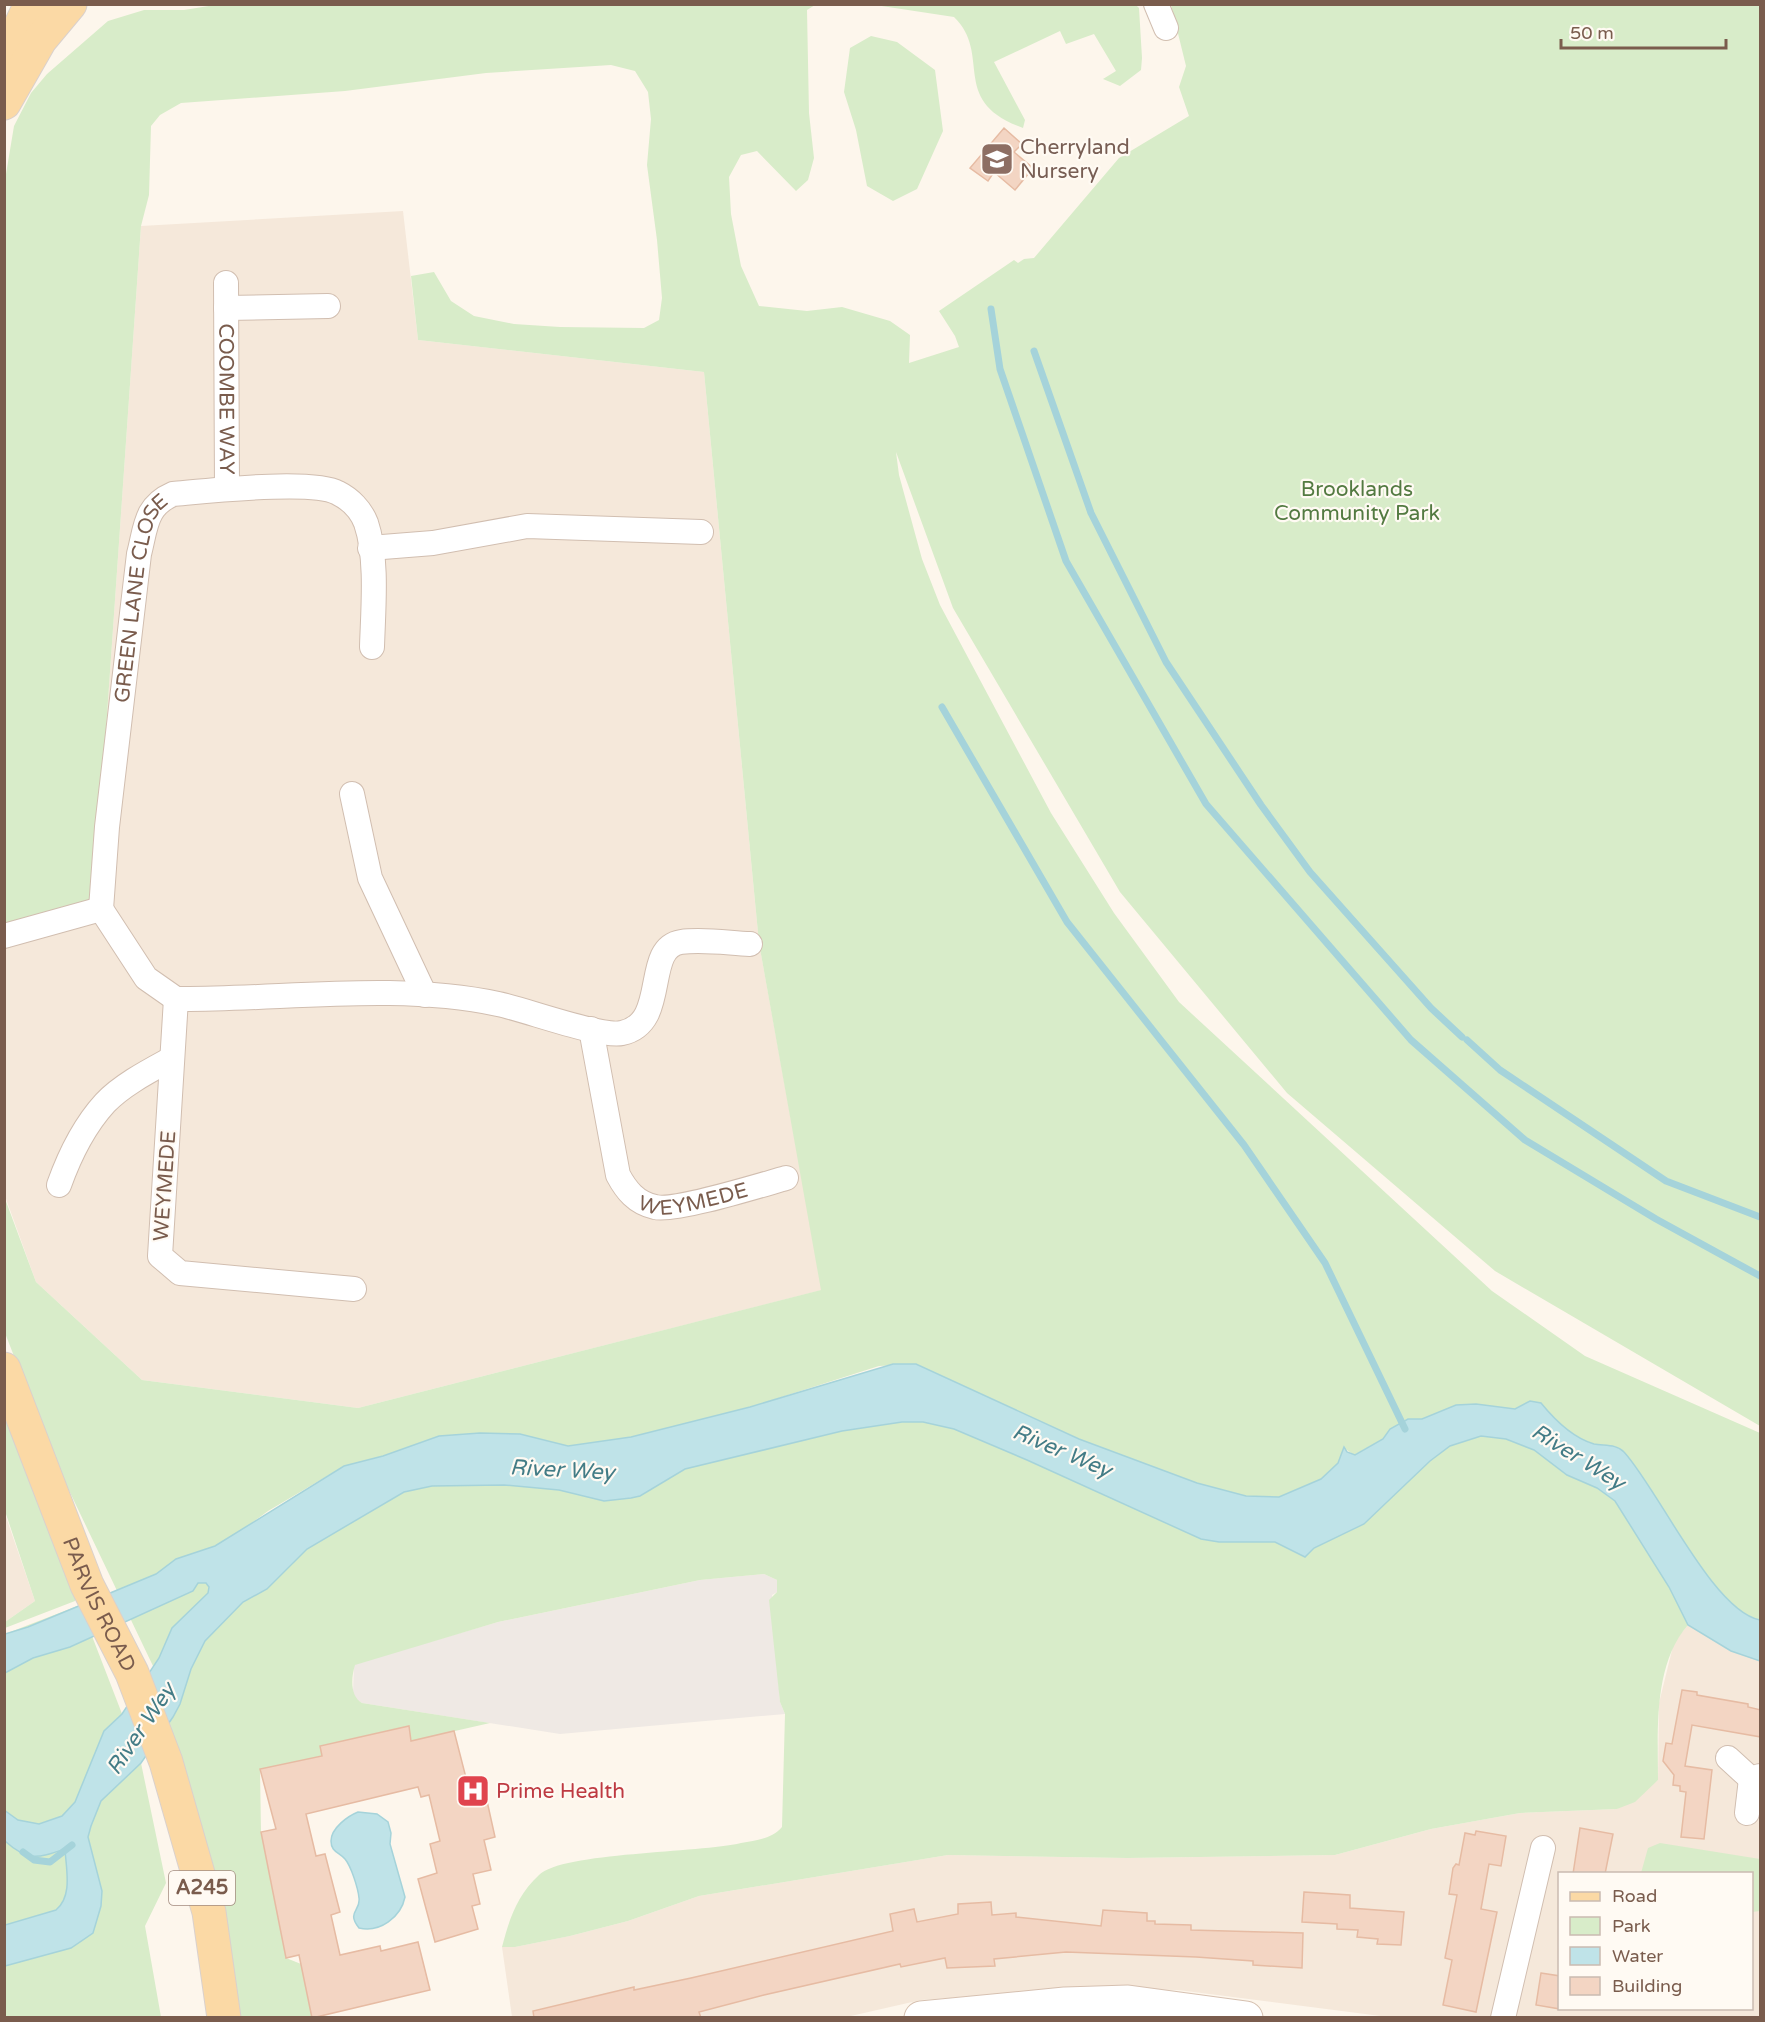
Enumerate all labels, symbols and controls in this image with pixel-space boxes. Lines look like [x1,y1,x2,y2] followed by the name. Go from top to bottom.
[1561,12,1726,50] scale bar
[1570,22,1614,44] text: 50 m
[1020,135,1130,184] place label: Cherryland Nursery
[979,141,1015,177] school or university icon: Cherryland Nursery
[214,323,239,475] street label: COOMBE WAY
[1274,477,1440,526] park label: Brooklands Community Park
[109,488,173,704] street label: GREEN LANE CLOSE
[149,1130,181,1242] street label: WEYMEDE
[635,1177,751,1221] street label: WEYMEDE
[1527,1418,1631,1497] water label: River Wey
[1009,1419,1117,1484] water label: River Wey
[509,1454,617,1486] water label: River Wey
[57,1533,142,1676] street label: PARVIS ROAD
[101,1677,182,1780] water label: River Wey
[455,1773,491,1809] hospital icon: Prime Health
[496,1779,625,1804] place label: Prime Health
[169,1871,235,1905] road number: A245
[1558,1872,1753,2010] legend
[1612,1885,1657,1907] text: Road
[1612,1915,1651,1937] text: Park
[1612,1945,1663,1967] text: Water
[1612,1975,1682,1997] text: Building

